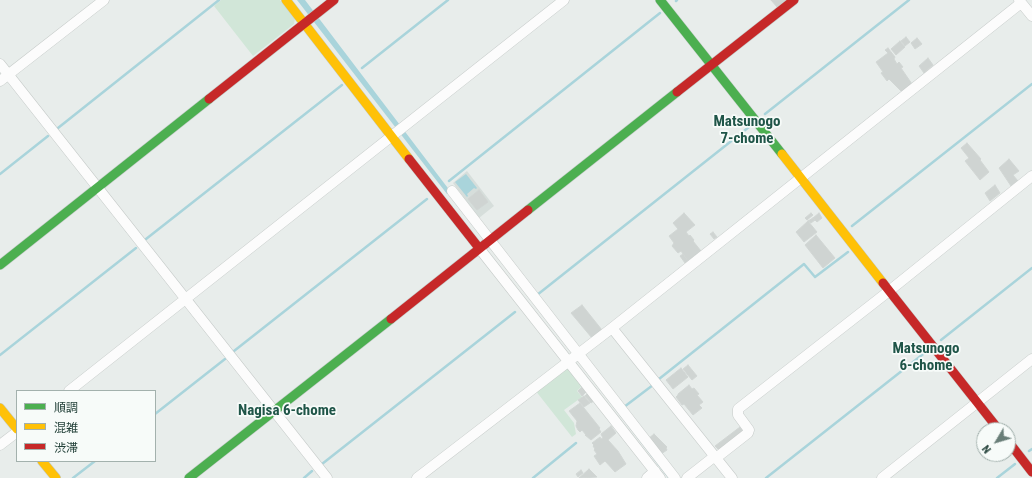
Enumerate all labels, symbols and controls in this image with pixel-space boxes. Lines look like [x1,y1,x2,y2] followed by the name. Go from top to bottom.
[713,113,781,148] district label: Matsunogo 7-chome
[892,340,960,375] district label: Matsunogo 6-chome
[16,390,156,462] legend
[54,401,78,415] text: 順調
[238,402,336,420] district label: Nagisa 6-chome
[54,421,78,435] text: 混雑
[976,422,1016,462] north arrow
[54,441,78,455] text: 渋滞
[980,442,994,456] text: N

